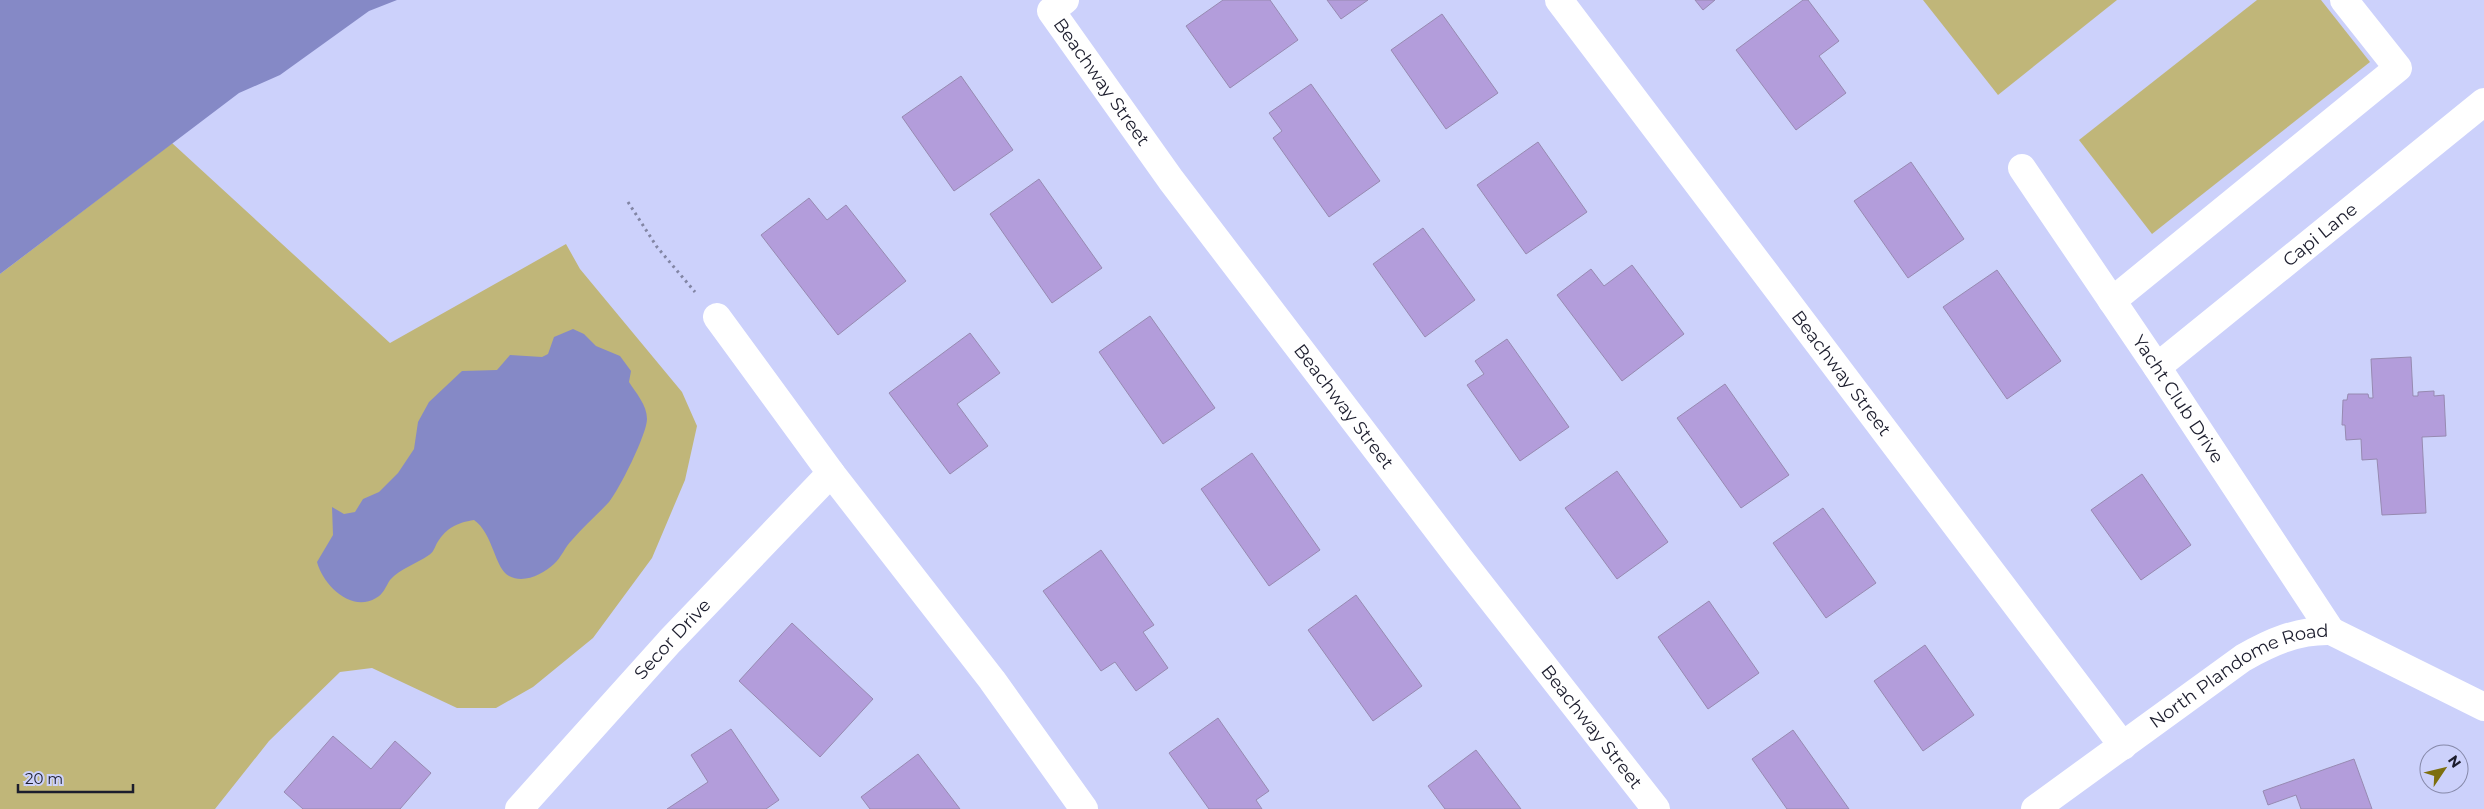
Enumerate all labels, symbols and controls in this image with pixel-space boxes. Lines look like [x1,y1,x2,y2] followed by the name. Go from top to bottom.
[1049,14,1154,150] street label: Beachway Street
[2279,198,2362,271] street label: Capi Lane
[1787,306,1896,440] street label: Beachway Street
[2128,331,2228,468] street label: Yacht Club Drive
[1289,340,1398,473] street label: Beachway Street
[630,594,716,684] street label: Secor Drive
[2145,620,2329,733] street label: North Plandome Road
[1536,660,1647,793] street label: Beachway Street
[2419,744,2469,794] north arrow
[2444,752,2465,771] text: N
[18,762,132,794] scale bar
[25,769,63,788] text: 20 m

